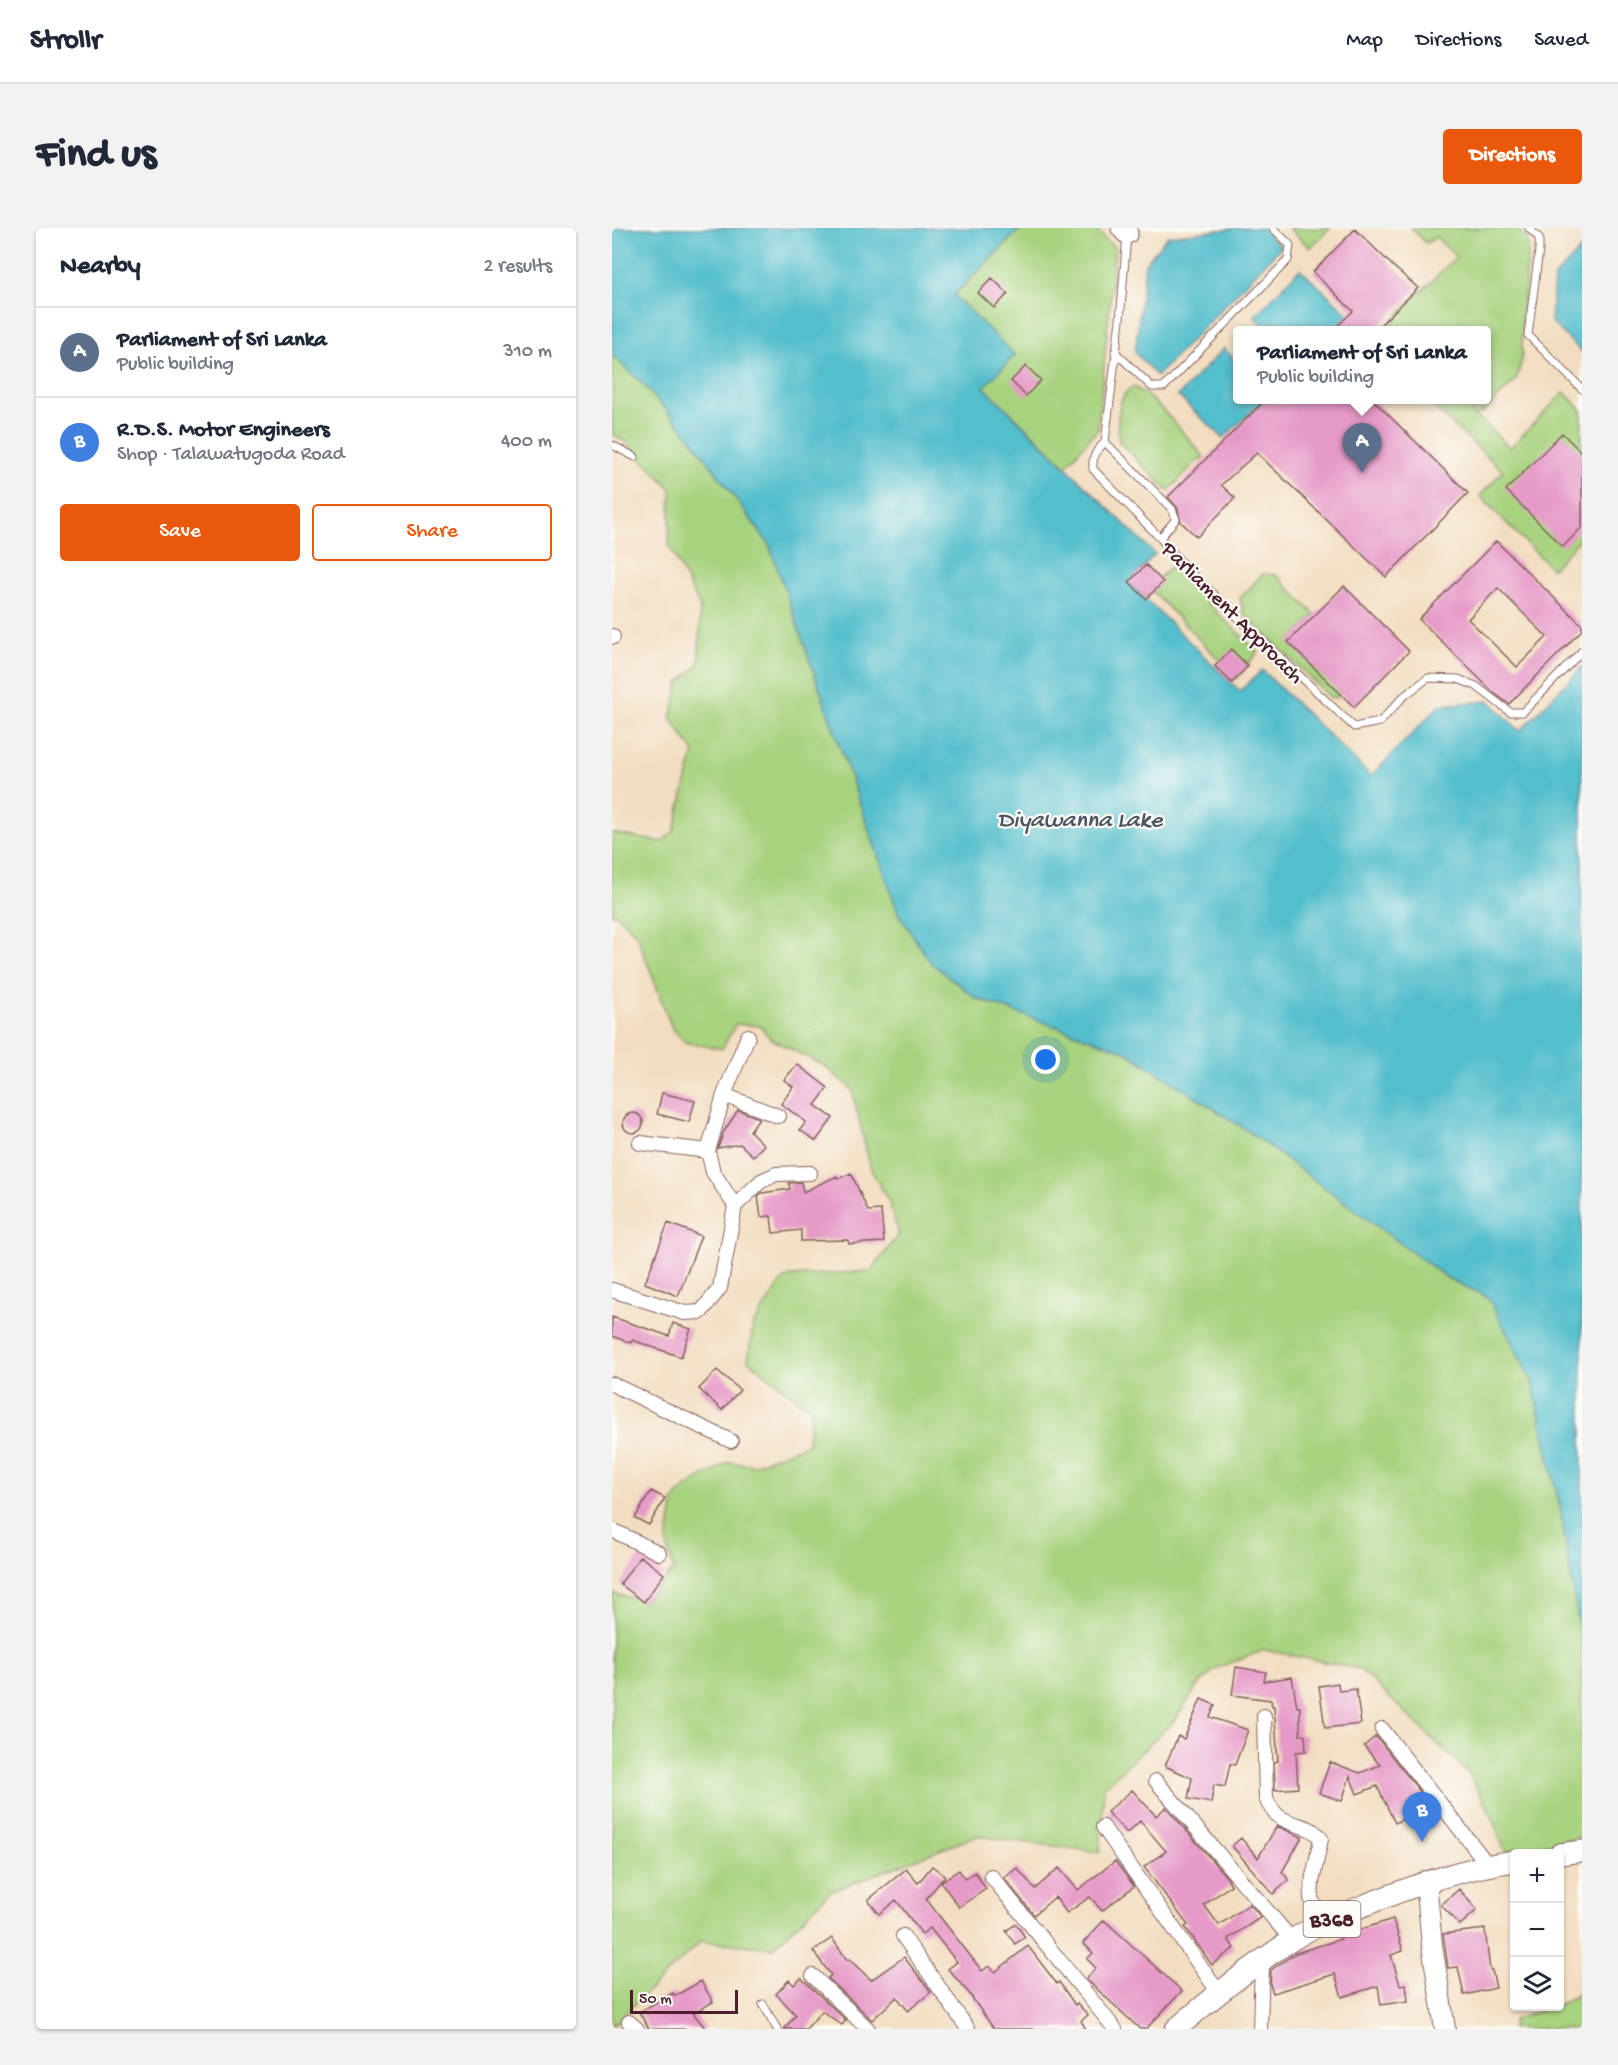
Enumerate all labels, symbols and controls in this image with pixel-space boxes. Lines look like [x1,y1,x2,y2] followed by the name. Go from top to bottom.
[30,25,101,58] text: Strollr
[1346,29,1383,54] text: Map
[1416,29,1501,54] text: Directions
[1534,29,1588,54] text: Saved
[1443,129,1582,184] button: Directions
[36,132,156,181] text: Find us
[60,252,141,283] text: Nearby
[483,256,552,279] text: 2 results
[1233,326,1491,404] popup
[117,328,327,354] text: Parliament of Sri Lanka
[74,341,85,364] text: A
[503,341,552,364] text: 310 m
[1257,341,1467,367] text: Parliament of Sri Lanka
[117,354,234,377] text: Public building
[1257,367,1374,390] text: Public building
[117,418,330,444] text: R.D.S. Motor Engineers
[1342,424,1382,473] pin: A
[74,431,85,454] text: B
[501,431,552,454] text: 400 m
[117,444,344,467] text: Shop · Talawatugoda Road
[60,504,300,561] button: Save
[312,504,552,561] button: Share
[1154,536,1308,691] street label: Parliament Approach
[998,807,1164,836] water label: Diyawanna Lake
[1031,1045,1060,1074] your location
[1402,1792,1442,1842] pin: B
[1510,1849,1564,2011] map controls
[1510,1849,1564,1903] button: +
[1304,1901,1360,1937] road number: B368
[1510,1903,1564,1957] button: −
[1510,1957,1564,2011] button: layers
[630,1987,738,2014] scale bar
[639,1991,672,2010] text: 50 m

